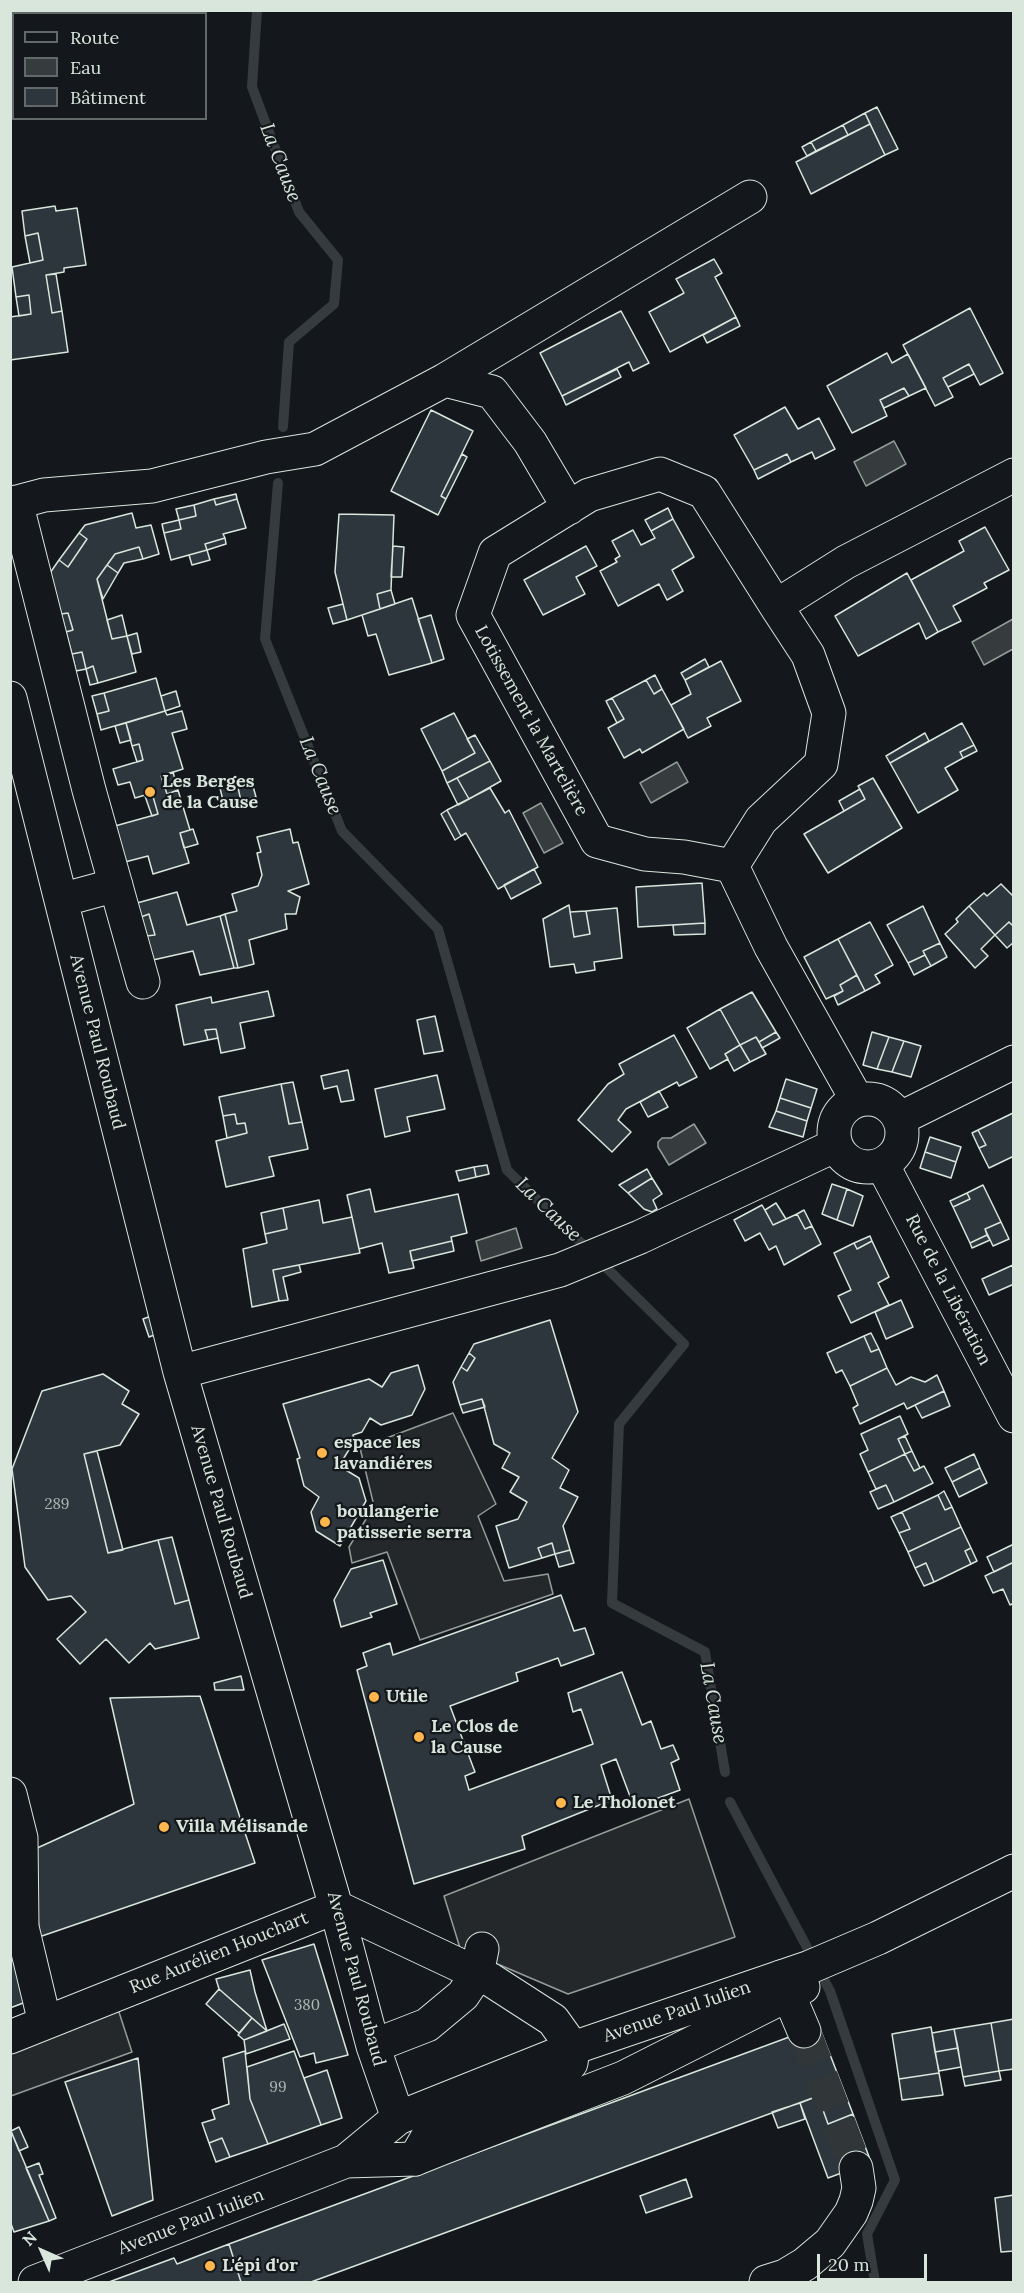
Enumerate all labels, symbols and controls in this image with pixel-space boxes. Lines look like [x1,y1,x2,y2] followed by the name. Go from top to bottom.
[12,12,207,120] legend
[70,26,119,49] text: Route
[70,56,101,79] text: Eau
[70,86,146,109] text: Bâtiment
[254,120,306,206] water label: La Cause
[470,622,592,820] street label: Lotissement la Martelière
[293,733,347,819] water label: La Cause
[162,771,258,814] place label: Les Berges de la Cause
[143,785,157,799] marker: Les Berges de la Cause
[65,952,129,1132] street label: Avenue Paul Roubaud
[510,1173,586,1247] water label: La Cause
[901,1211,995,1369] street label: Rue de la Libération
[186,1423,256,1601] street label: Avenue Paul Roubaud
[334,1432,433,1474] place label: espace les lavandiéres
[315,1446,329,1460] marker: espace les lavandiéres
[44,1496,70,1514] house number: 289
[337,1501,472,1544] place label: boulangerie patisserie serra
[318,1515,332,1529] marker: boulangerie patisserie serra
[694,1660,732,1746] water label: La Cause
[386,1686,428,1708] place label: Utile
[367,1690,381,1704] marker: Utile
[431,1716,518,1758] place label: Le Clos de la Cause
[412,1730,426,1744] marker: Le Clos de la Cause
[573,1792,676,1814] place label: Le Tholonet
[554,1796,568,1810] marker: Le Tholonet
[176,1816,308,1838] place label: Villa Mélisande
[157,1820,171,1834] marker: Villa Mélisande
[322,1889,390,2069] street label: Avenue Paul Roubaud
[127,1907,311,1999] street label: Rue Aurélien Houchart
[601,1977,753,2047] street label: Avenue Paul Julien
[294,1997,320,2015] house number: 380
[269,2079,287,2097] house number: 99
[115,2184,267,2260] street label: Avenue Paul Julien
[12,2221,72,2281] north arrow
[18,2227,41,2250] text: N
[820,2242,930,2280] scale bar
[828,2253,870,2276] text: 20 m
[222,2255,298,2277] place label: L'épi d'or
[203,2259,217,2273] marker: L'épi d'or

